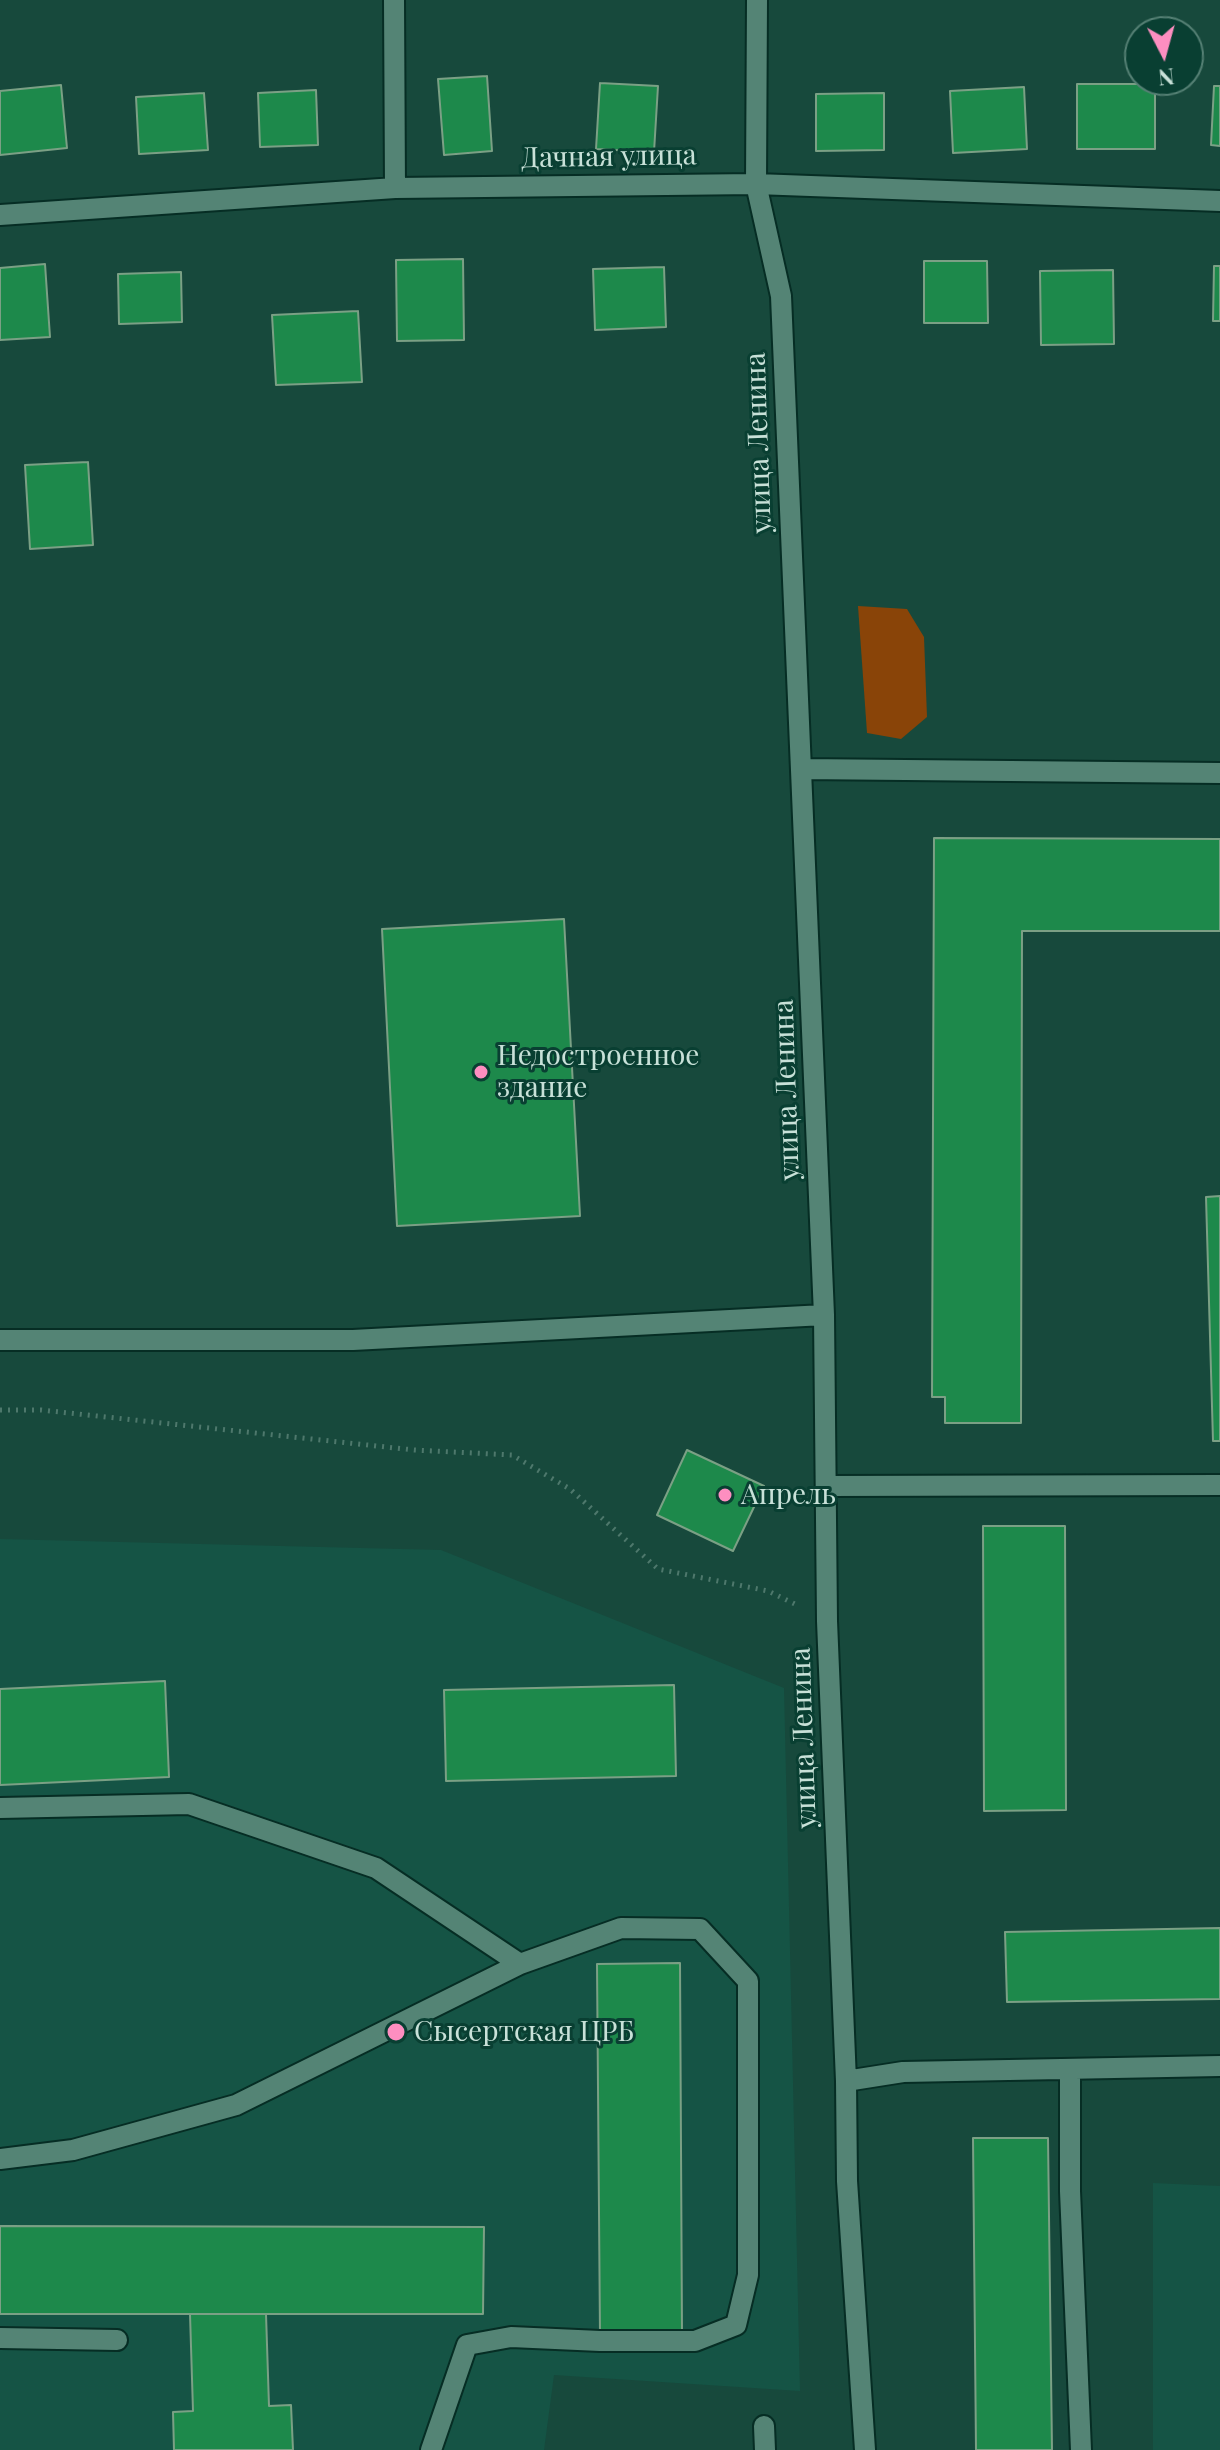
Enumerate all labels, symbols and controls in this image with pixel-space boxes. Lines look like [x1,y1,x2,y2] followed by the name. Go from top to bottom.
[1124,16,1204,96] north arrow
[1157,62,1176,94] text: N
[521,139,697,175] street label: Дачная улица
[739,352,779,534] street label: улица Ленина
[767,999,807,1181] street label: улица Ленина
[497,1039,700,1105] place label: Недостроенное здание
[472,1063,490,1081] marker: Недостроенное здание
[741,1478,836,1512] place label: Апрель
[716,1486,734,1504] marker: Апрель
[784,1647,824,1829] street label: улица Ленина
[414,2015,634,2049] place label: Сысертская ЦРБ
[385,2021,407,2043] marker: Сысертская ЦРБ

